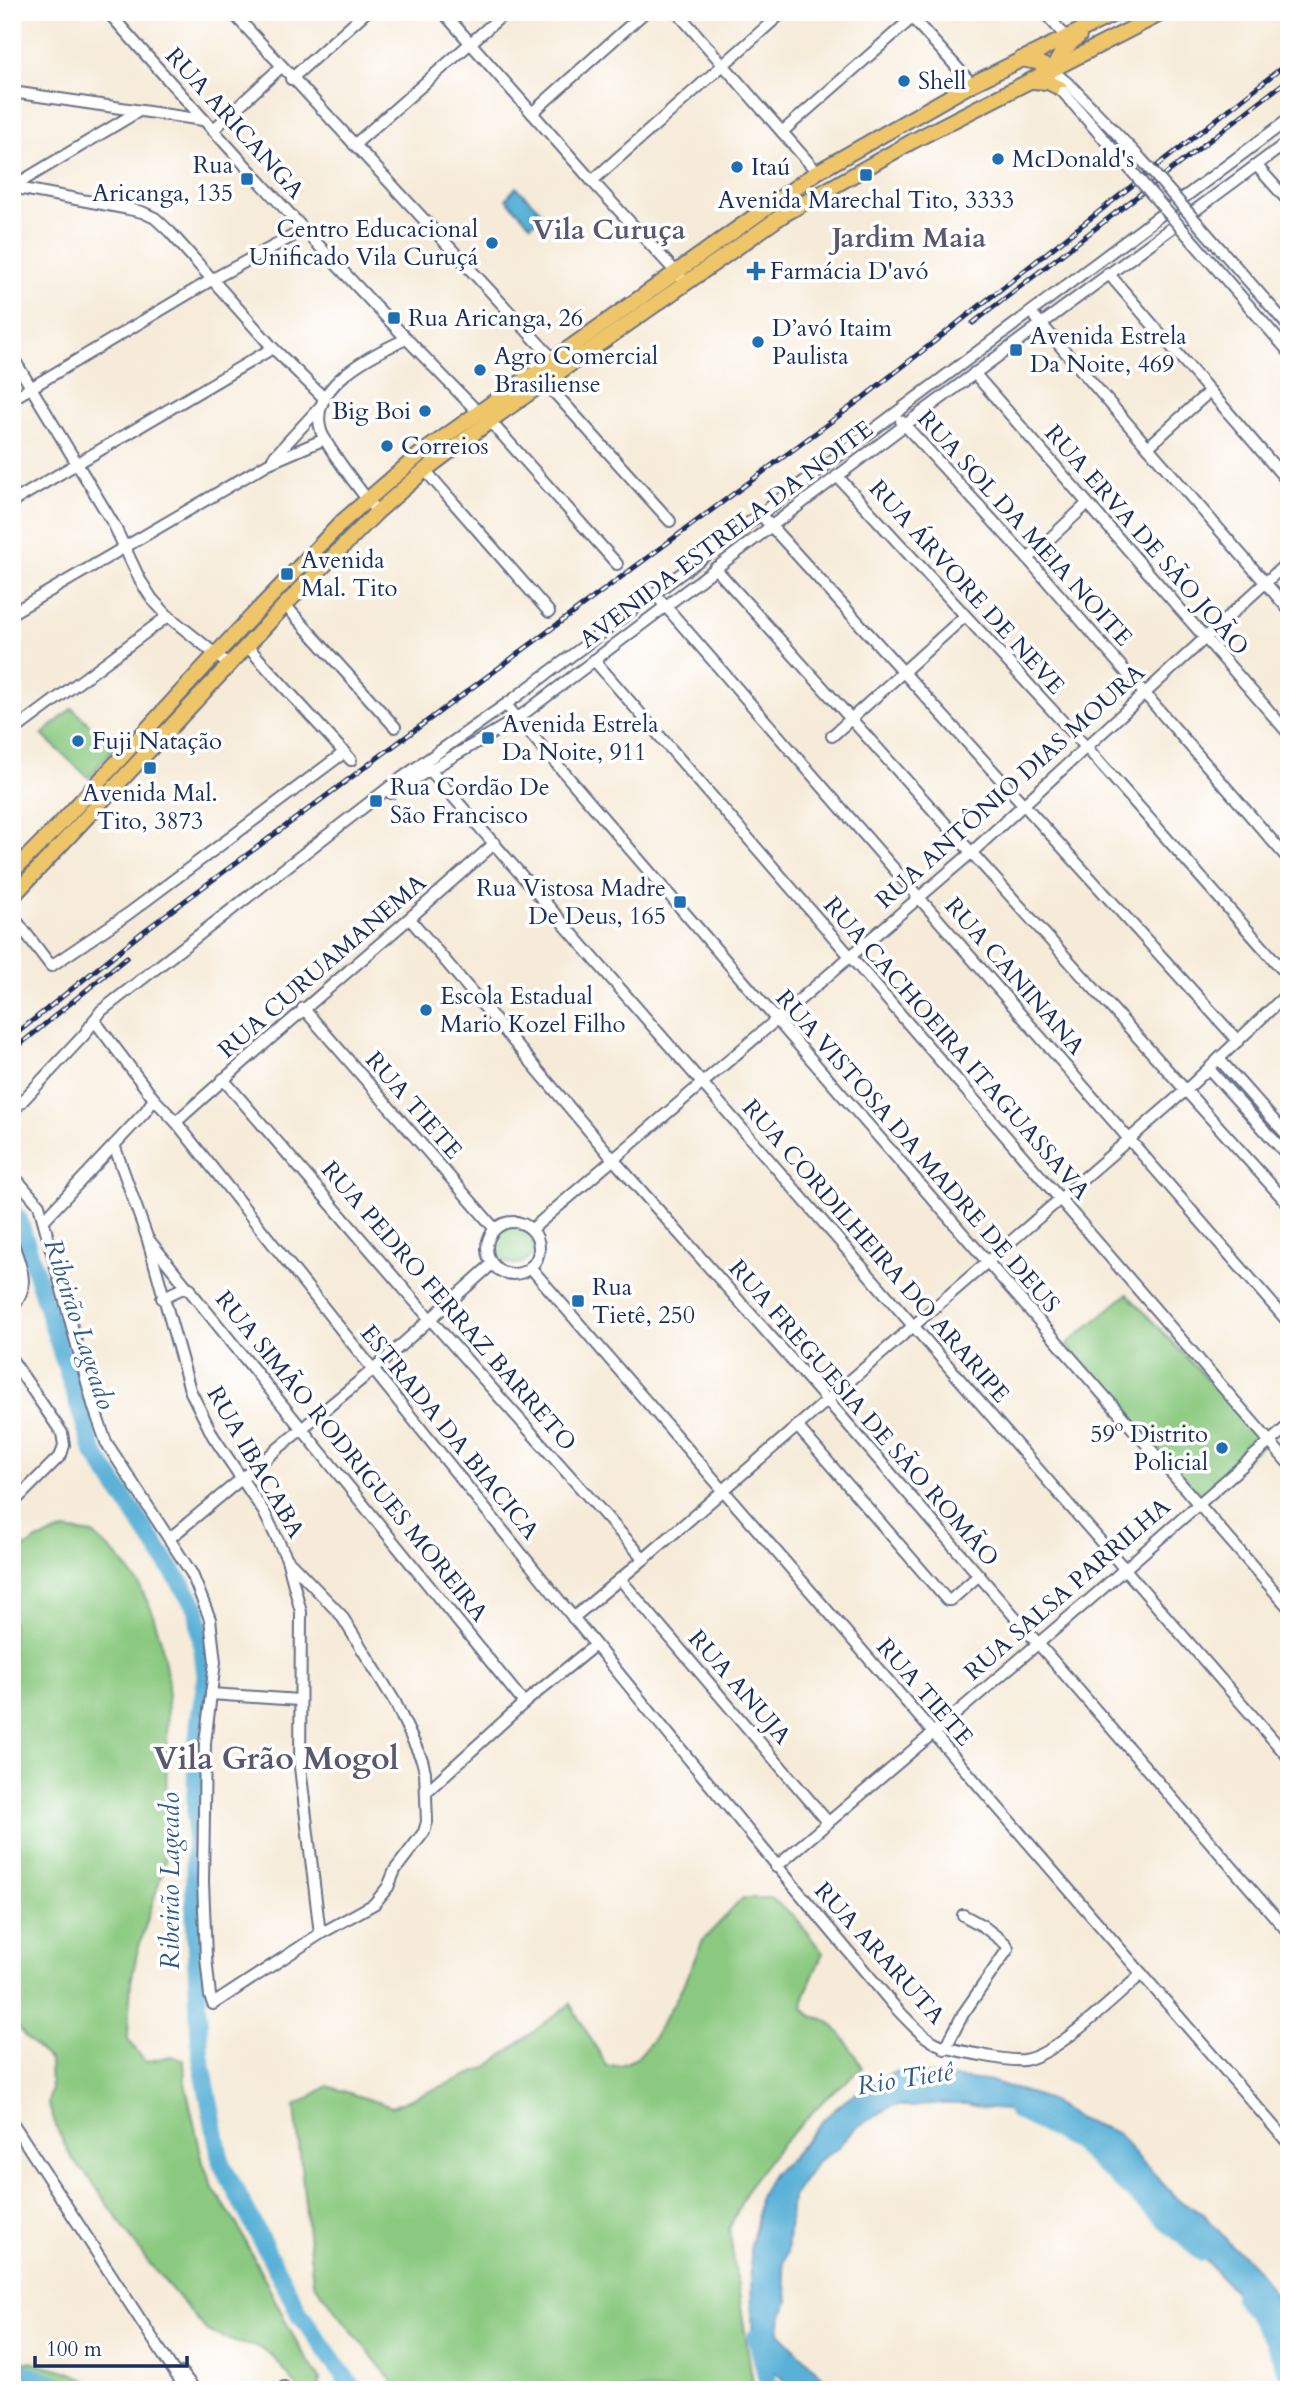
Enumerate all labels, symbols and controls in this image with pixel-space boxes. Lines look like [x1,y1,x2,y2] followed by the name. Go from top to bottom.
[158,40,312,207] street label: RUA ARICANGA
[918,65,966,98] place label: Shell
[896,73,912,89] marker: Shell
[1012,143,1134,176] place label: McDonald's
[92,149,234,210] place label: Rua Aricanga, 135
[751,151,790,184] place label: Itaú
[990,151,1006,167] marker: McDonald's
[729,159,745,175] marker: Itaú
[858,167,874,183] marker: Avenida Marechal Tito, 3333
[239,171,255,187] marker: Rua Aricanga, 135
[718,184,1014,217] place label: Avenida Marechal Tito, 3333
[532,211,686,249] district label: Vila Curuça
[249,213,479,274] place label: Centro Educacional Unificado Vila Curuçá
[828,219,986,257] district label: Jardim Maia
[484,235,500,251] marker: Centro Educacional Unificado Vila Curuçá
[770,255,928,288] place label: Farmácia D'avó
[748,263,764,279] marker: Farmácia D'avó
[408,302,583,335] place label: Rua Aricanga, 26
[386,310,402,326] marker: Rua Aricanga, 26
[772,312,893,373] place label: D’avó Itaim Paulista
[1030,320,1187,381] place label: Avenida Estrela Da Noite, 469
[750,334,766,350] marker: D’avó Itaim Paulista
[494,340,658,401] place label: Agro Comercial Brasiliense
[1008,342,1024,358] marker: Avenida Estrela Da Noite, 469
[472,362,488,378] marker: Agro Comercial Brasiliense
[332,395,411,428] place label: Big Boi
[417,403,433,419] marker: Big Boi
[910,403,1140,654] street label: RUA SOL DA MEIA NOITE
[573,413,880,656] street label: AVENIDA ESTRELA DA NOITE
[1037,418,1256,663] street label: RUA ERVA DE SÃO JOÃO
[401,430,488,463] place label: Correios
[379,438,395,454] marker: Correios
[861,473,1072,702] street label: RUA ÁRVORE DE NEVE
[301,544,398,605] place label: Avenida Mal. Tito
[279,566,295,582] marker: Avenida Mal. Tito
[869,656,1153,916] street label: RUA ANTÔNIO DIAS MOURA
[502,708,659,769] place label: Avenida Estrela Da Noite, 911
[92,725,222,758] place label: Fuji Natação
[480,730,496,746] marker: Avenida Estrela Da Noite, 911
[70,733,86,749] marker: Fuji Natação
[142,760,158,776] marker: Avenida Mal. Tito, 3873
[390,771,550,832] place label: Rua Cordão De São Francisco
[82,777,218,838] place label: Avenida Mal. Tito, 3873
[368,793,384,809] marker: Rua Cordão De São Francisco
[211,866,434,1066] street label: RUA CURUAMANEMA
[476,872,666,933] place label: Rua Vistosa Madre De Deus, 165
[816,890,1098,1208] street label: RUA CACHOEIRA ITAGUASSAVA
[937,890,1093,1063] street label: RUA CANINANA
[672,894,688,910] marker: Rua Vistosa Madre De Deus, 165
[440,980,626,1041] place label: Escola Estadual Mario Kozel Filho
[768,983,1067,1320] street label: RUA VISTOSA DA MADRE DE DEUS
[418,1002,434,1018] marker: Escola Estadual Mario Kozel Filho
[358,1044,470,1166] street label: RUA TIETE
[735,1093,1017,1410] street label: RUA CORDILHEIRA DO ARARIPE
[313,1154,584,1458] street label: RUA PEDRO FERRAZ BARRETO
[35,1234,124,1414] water label: Ribeirão Lageado
[721,1253,1006,1574] street label: RUA FREGUESIA DE SÃO ROMÃO
[592,1271,695,1332] place label: Rua Tietê, 250
[208,1284,496,1629] street label: RUA SIMÃO RODRIGUES MOREIRA
[570,1293,586,1309] marker: Rua Tietê, 250
[353,1318,547,1547] street label: ESTRADA DA BIACICA
[199,1380,313,1545] street label: RUA IBACABA
[1090,1418,1208,1479] place label: 59º Distrito Policial
[1214,1440,1230,1456] marker: 59º Distrito Policial
[957,1490,1178,1688] street label: RUA SALSA PARRILHA
[681,1623,799,1752] street label: RUA ANUJA
[869,1631,981,1753] street label: RUA TIETE
[153,1737,399,1781] district label: Vila Grão Mogol
[153,1792,188,1970] water label: Ribeirão Lageado
[807,1875,953,2032] street label: RUA ARARUTA
[854,2053,957,2103] water label: Rio Tietê
[35,2325,187,2369] scale bar
[46,2335,102,2364] text: 100 m

